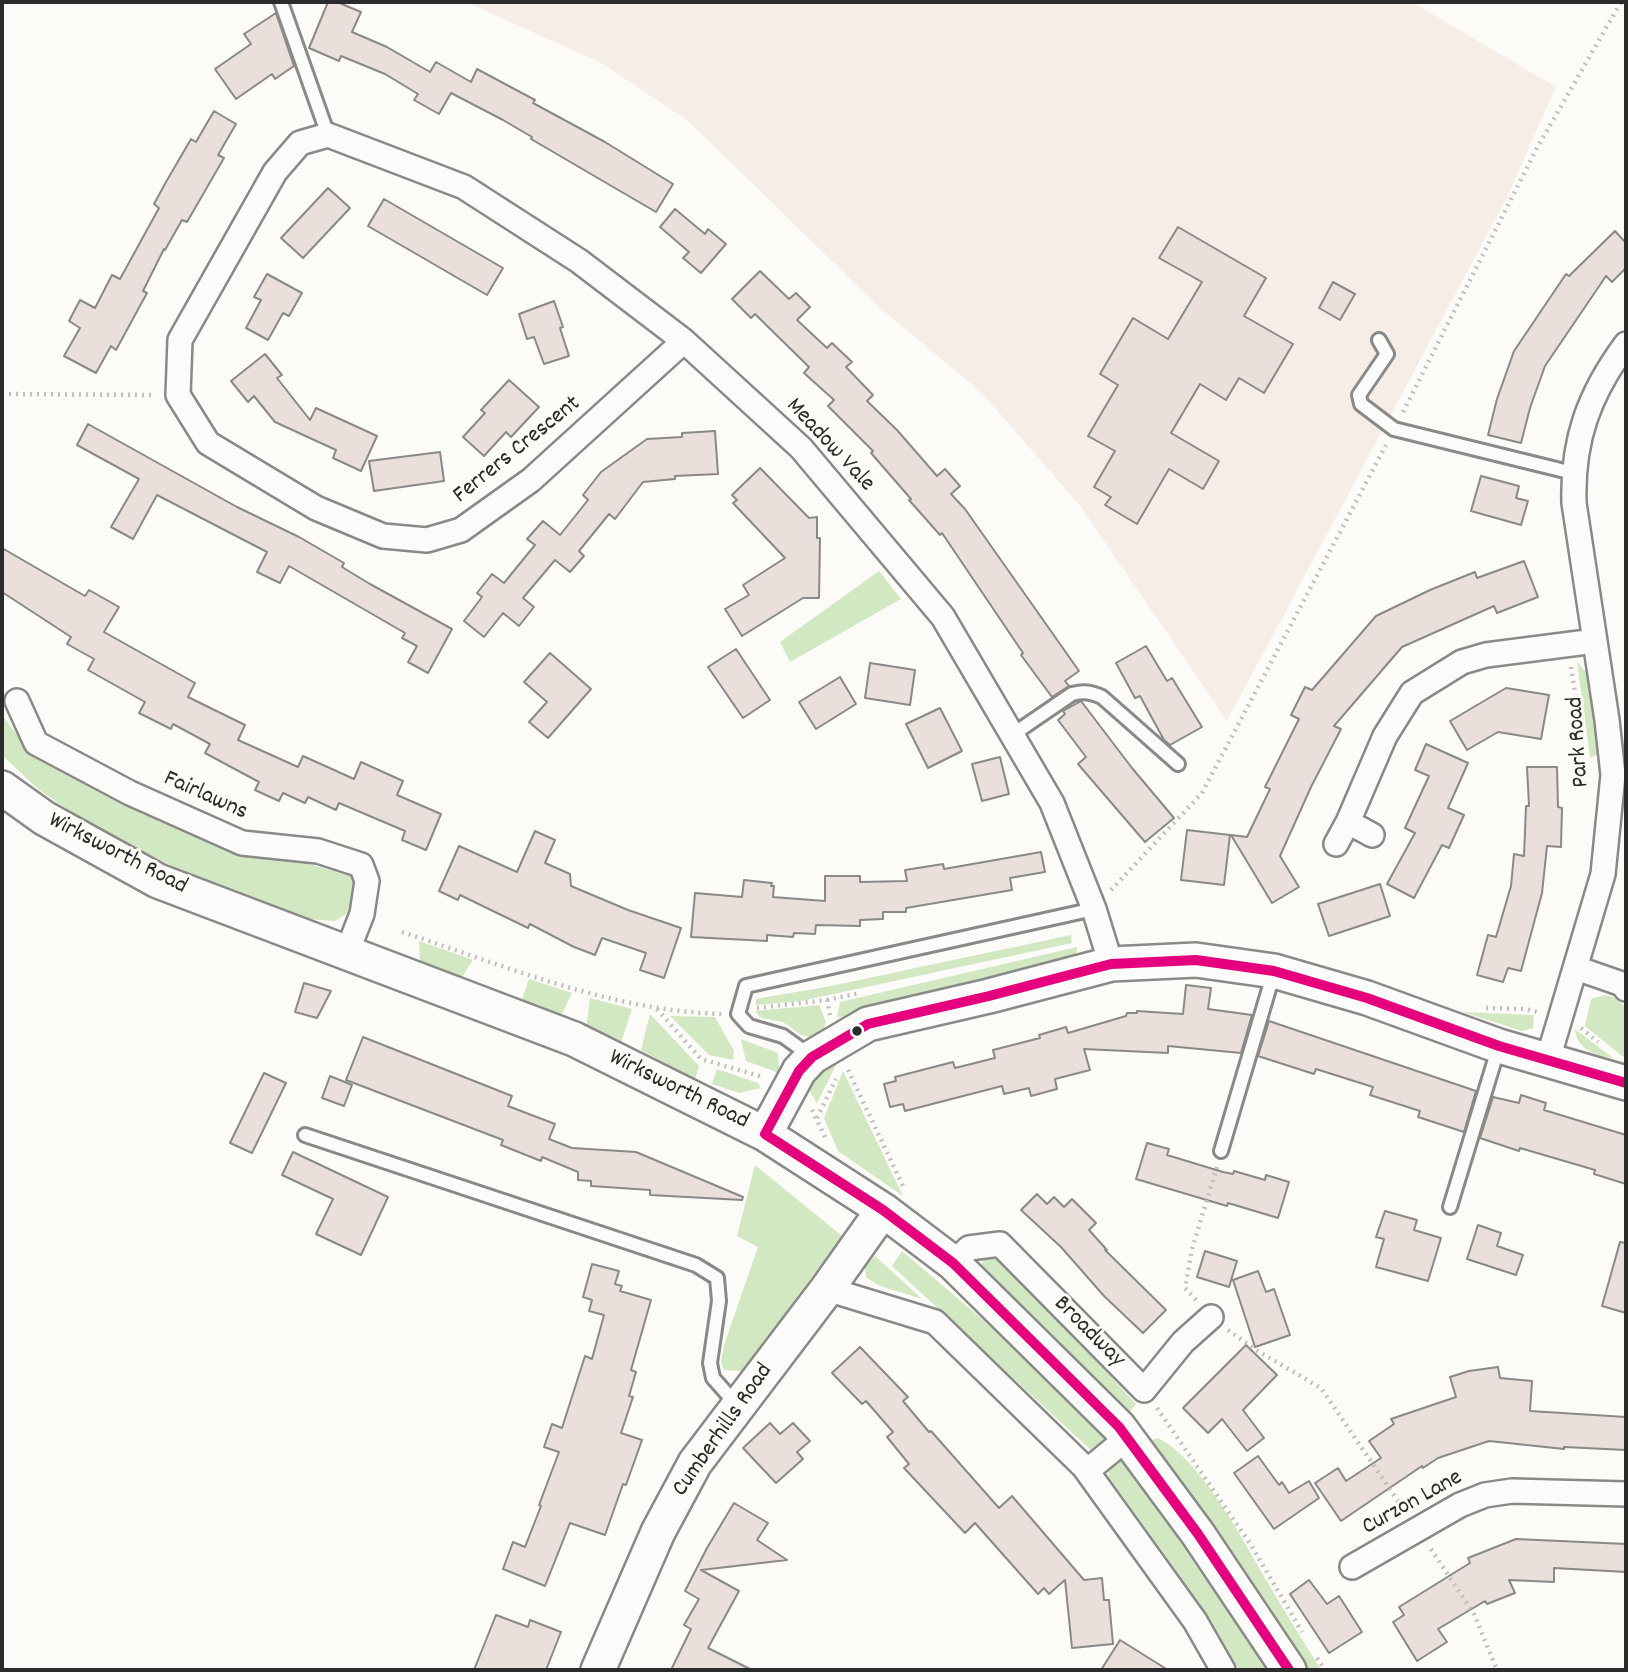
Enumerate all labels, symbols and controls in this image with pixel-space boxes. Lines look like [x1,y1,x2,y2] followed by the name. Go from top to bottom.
[448,391,588,511] street label: Ferrers Crescent
[778,393,880,499] street label: Meadow Vale
[1562,695,1598,789] street label: Park Road
[159,766,251,828] street label: Fairlawns
[43,808,191,902] street label: Wirksworth Road
[850,1024,864,1038] unlabelled marker
[603,1045,753,1137] street label: Wirksworth Road
[1046,1291,1130,1375] street label: Broadway
[668,1359,780,1503] street label: Cumberhills Road
[1358,1465,1468,1543] street label: Curzon Lane

